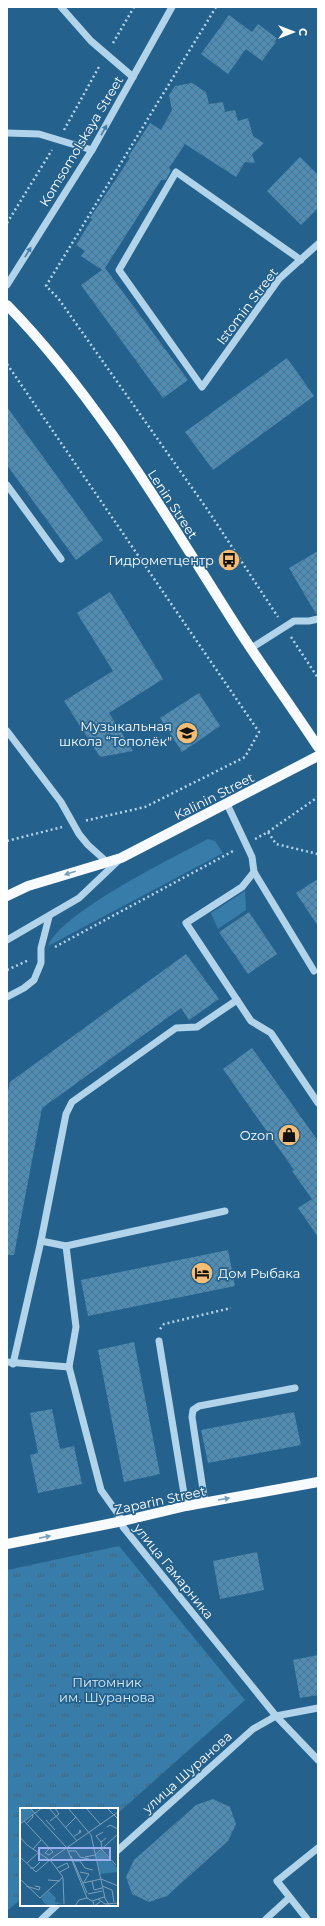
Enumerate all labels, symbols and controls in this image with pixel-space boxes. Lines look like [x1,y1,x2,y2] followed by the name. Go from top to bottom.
[273,12,313,52] north arrow
[296,28,310,36] text: С
[36,73,126,209] street label: Komsomolskaya Street
[100,124,107,135] one-way arrow
[24,247,32,257] one-way arrow
[213,264,281,348] street label: Istomin Street
[145,466,201,542] street label: Lenin Street
[216,547,242,573] bus stop icon: Гидрометцентр
[109,552,214,568] place label: Гидрометцентр
[59,718,172,749] place label: Музыкальная школа “Тополёк"
[174,720,200,746] school or university icon: Музыкальная школа “Тополёк"
[171,769,257,823] street label: Kalinin Street
[64,870,76,876] one-way arrow
[276,1122,302,1148] shop icon: Ozon
[240,1127,274,1143] place label: Ozon
[189,1260,215,1286] hotel icon: Дом Рыбака
[218,1265,300,1281] place label: Дом Рыбака
[113,1483,207,1517] street label: Zaparin Street
[218,1496,230,1502] one-way arrow
[130,1519,217,1622] street label: улица Гамарника
[39,1533,51,1539] one-way arrow
[59,1674,155,1705] park label: Питомник им. Шуранова
[138,1728,235,1817] street label: улица Шуранова
[20,1808,118,1906] inset map

